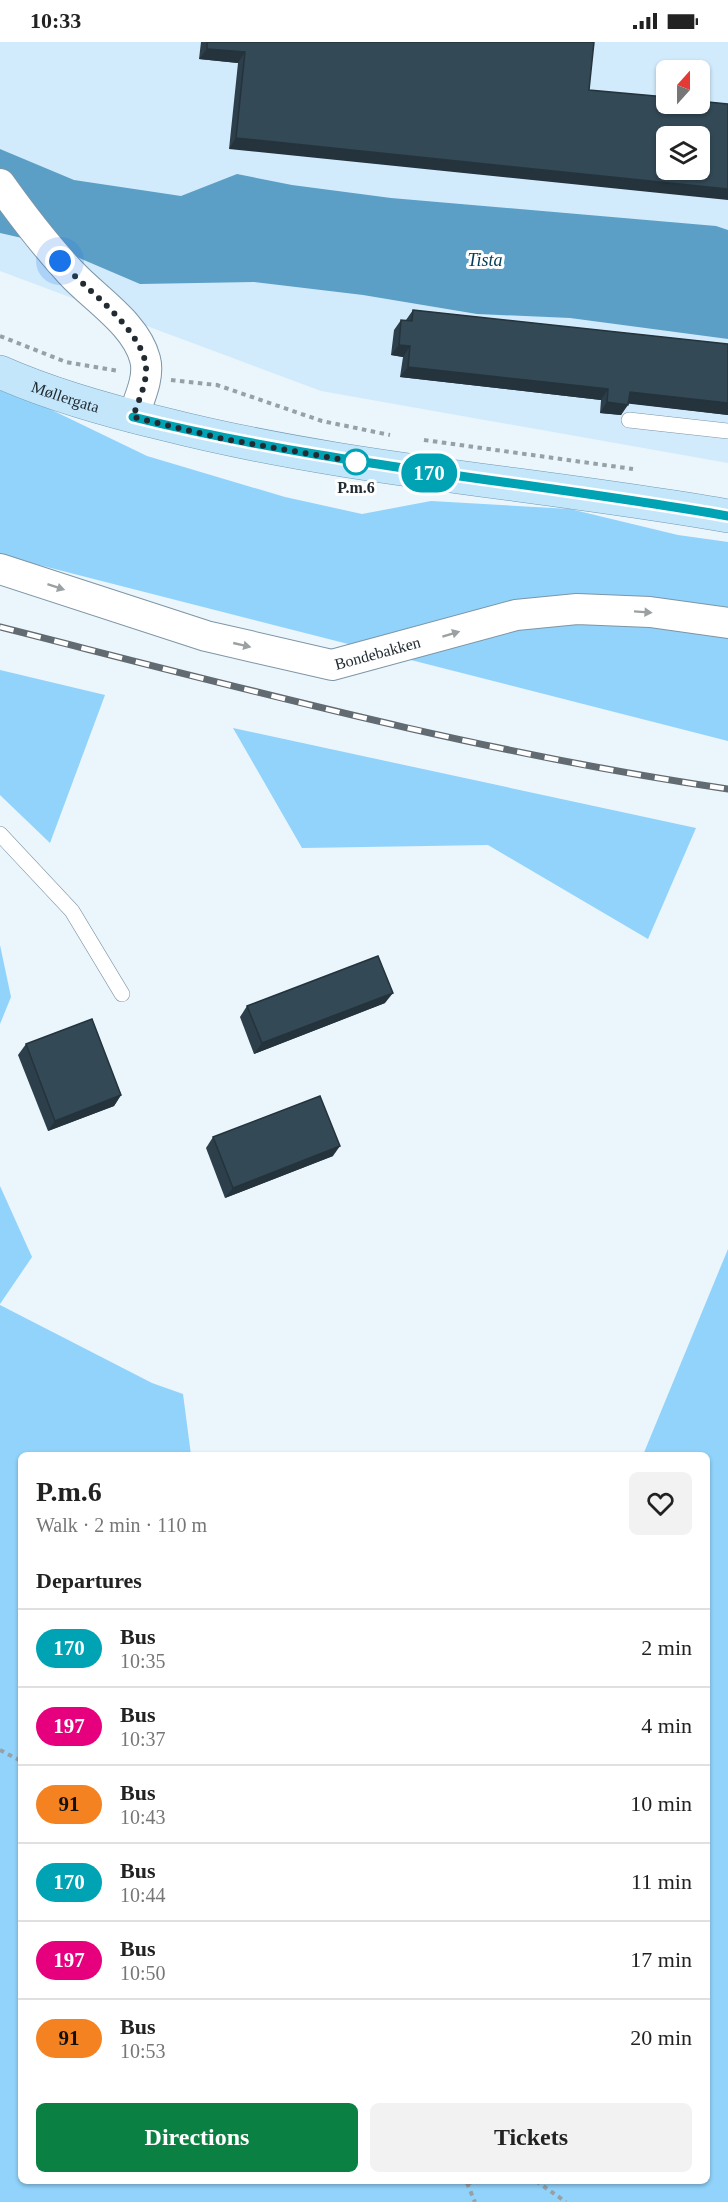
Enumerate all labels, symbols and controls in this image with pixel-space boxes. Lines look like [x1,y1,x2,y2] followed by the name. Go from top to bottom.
[30,8,81,33] text: 10:33
[656,60,710,114] north arrow
[656,60,710,180] map controls
[656,126,710,180] button: layers
[45,246,75,276] your location
[467,250,503,270] water label: Tista
[29,377,101,415] street label: Møllergata
[343,449,369,475] marker: P.m.6
[394,454,464,492] line badge: 170
[413,461,445,485] text: 170
[337,479,375,496] place label: P.m.6
[47,583,65,592] one-way arrow
[634,607,653,617] one-way arrow
[442,629,460,638] one-way arrow
[333,633,422,672] street label: Bondebakken
[232,640,251,650] one-way arrow
[629,1472,692,1535] button: heart
[36,1476,102,1507] text: P.m.6
[36,1514,207,1536] text: Walk · 2 min · 110 m
[36,1568,142,1593] text: Departures
[120,1624,155,1649] text: Bus
[641,1635,692,1660] text: 2 min
[53,1636,85,1660] text: 170
[120,1650,166,1672] text: 10:35
[120,1702,155,1727] text: Bus
[641,1713,692,1738] text: 4 min
[53,1714,85,1738] text: 197
[120,1728,166,1750] text: 10:37
[120,1780,155,1805] text: Bus
[630,1791,692,1816] text: 10 min
[59,1792,80,1816] text: 91
[120,1806,166,1828] text: 10:43
[120,1858,155,1883] text: Bus
[631,1869,692,1894] text: 11 min
[53,1870,85,1894] text: 170
[120,1884,166,1906] text: 10:44
[120,1936,155,1961] text: Bus
[630,1947,692,1972] text: 17 min
[53,1948,85,1972] text: 197
[120,1962,166,1984] text: 10:50
[120,2014,155,2039] text: Bus
[630,2025,692,2050] text: 20 min
[59,2026,80,2050] text: 91
[120,2040,166,2062] text: 10:53
[36,2103,358,2172] button: Directions
[370,2103,692,2172] button: Tickets

